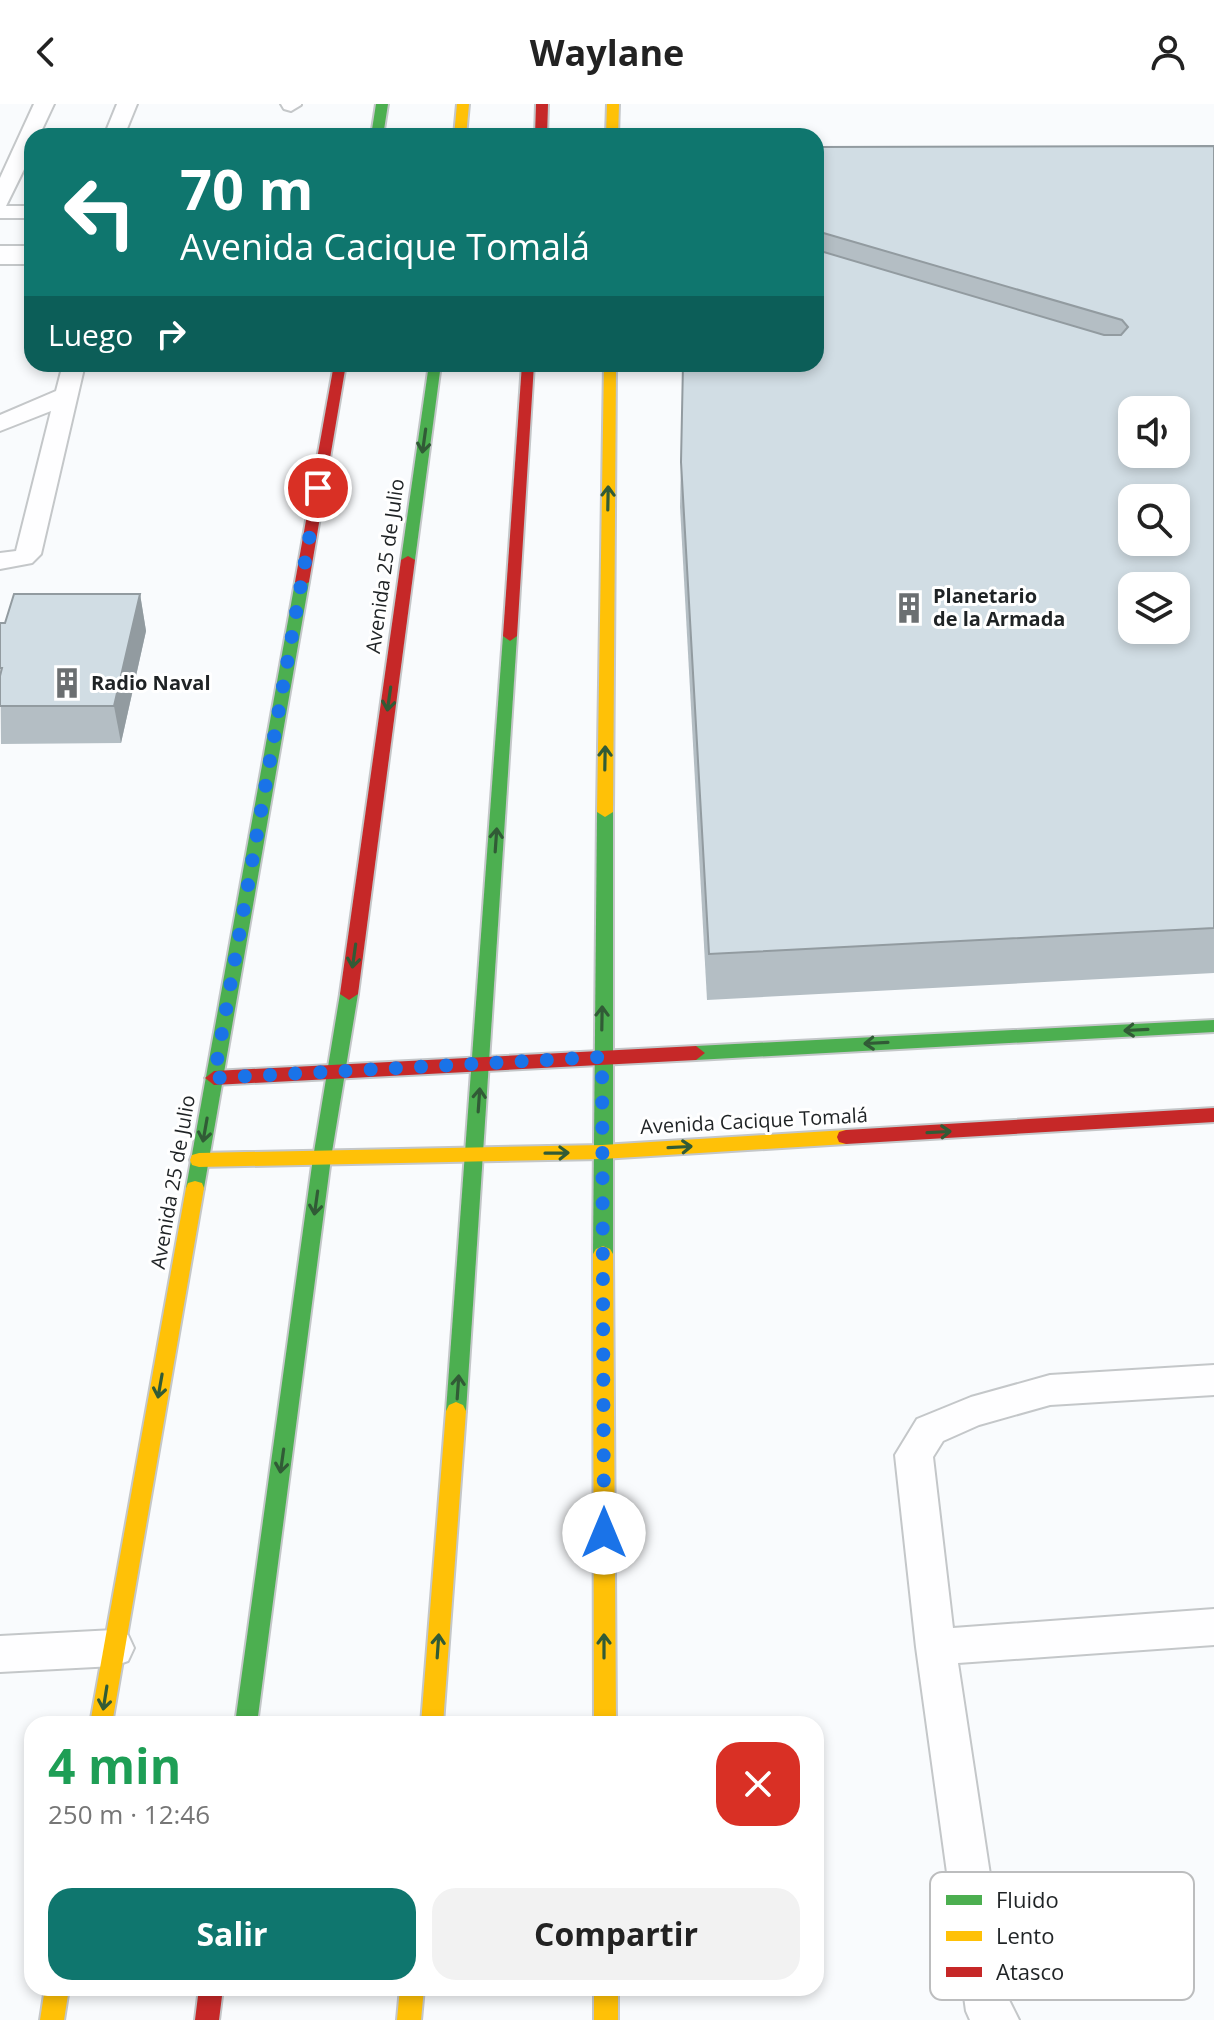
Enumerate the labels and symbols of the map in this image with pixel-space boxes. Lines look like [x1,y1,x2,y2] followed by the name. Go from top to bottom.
[416,428,431,453] one-way arrow
[284,454,352,522] pin
[359,477,410,655] street label: Avenida 25 de Julio
[600,485,616,512] one-way arrow
[933,582,1065,632] place label: Planetario de la Armada
[892,591,926,625] building icon: Planetario de la Armada
[50,666,84,700] building icon: Radio Naval
[91,669,211,696] place label: Radio Naval
[381,686,396,711] one-way arrow
[597,745,613,772] one-way arrow
[489,827,504,854] one-way arrow
[346,943,361,969] one-way arrow
[594,1005,610,1032] one-way arrow
[1123,1022,1150,1037] one-way arrow
[863,1036,890,1051] one-way arrow
[472,1087,487,1114] one-way arrow
[144,1093,201,1271] street label: Avenida 25 de Julio
[640,1101,868,1140] street label: Avenida Cacique Tomalá
[196,1117,211,1142] one-way arrow
[925,1124,952,1139] one-way arrow
[666,1140,693,1155] one-way arrow
[543,1145,570,1161] one-way arrow
[308,1190,323,1215] one-way arrow
[151,1373,166,1398] one-way arrow
[451,1374,466,1401] one-way arrow
[274,1447,289,1474] one-way arrow
[562,1491,646,1575] position arrow
[431,1633,446,1660] one-way arrow
[596,1633,612,1660] one-way arrow
[97,1684,112,1710] one-way arrow
[930,1872,1194,2000] legend
[996,1884,1059,1914] text: Fluido
[996,1920,1054,1950] text: Lento
[996,1956,1064,1986] text: Atasco

